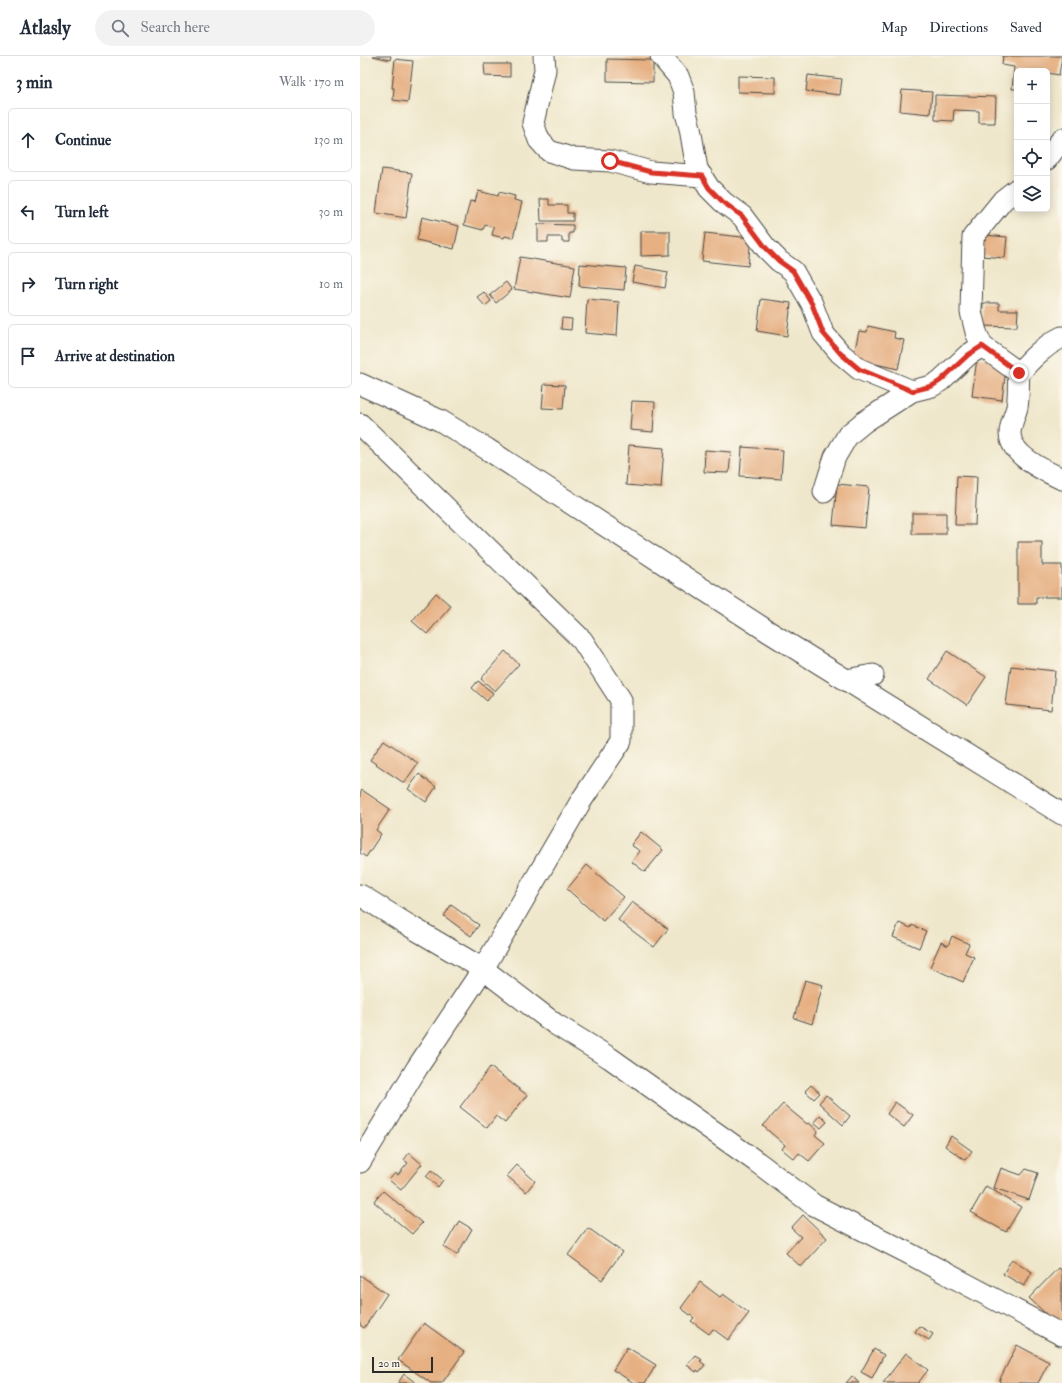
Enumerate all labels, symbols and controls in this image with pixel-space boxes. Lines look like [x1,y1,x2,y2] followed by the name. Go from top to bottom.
[95,10,375,46] search box
[20,16,71,40] text: Atlasly
[109,17,131,39] icon: search
[141,18,210,37] text: Search here
[881,19,907,36] text: Map
[929,19,988,36] text: Directions
[1010,19,1042,36] text: Saved
[1014,68,1050,212] map controls
[1014,68,1050,104] button: +
[16,72,53,93] text: 3 min
[279,74,344,90] text: Walk · 170 m
[1014,104,1050,140] button: −
[17,129,39,151] icon: ahead
[55,131,111,150] text: Continue
[314,132,343,148] text: 130 m
[1014,140,1050,176] button: locate
[601,152,619,170] route start
[1014,176,1050,212] button: layers
[17,201,39,223] icon: left
[55,203,109,222] text: Turn left
[319,204,343,220] text: 30 m
[17,273,39,295] icon: right
[55,275,118,294] text: Turn right
[319,276,343,292] text: 10 m
[17,345,39,367] icon: arrive
[55,347,175,366] text: Arrive at destination
[1010,364,1028,382] route end
[372,1355,433,1374] scale bar
[378,1357,400,1370] text: 20 m

